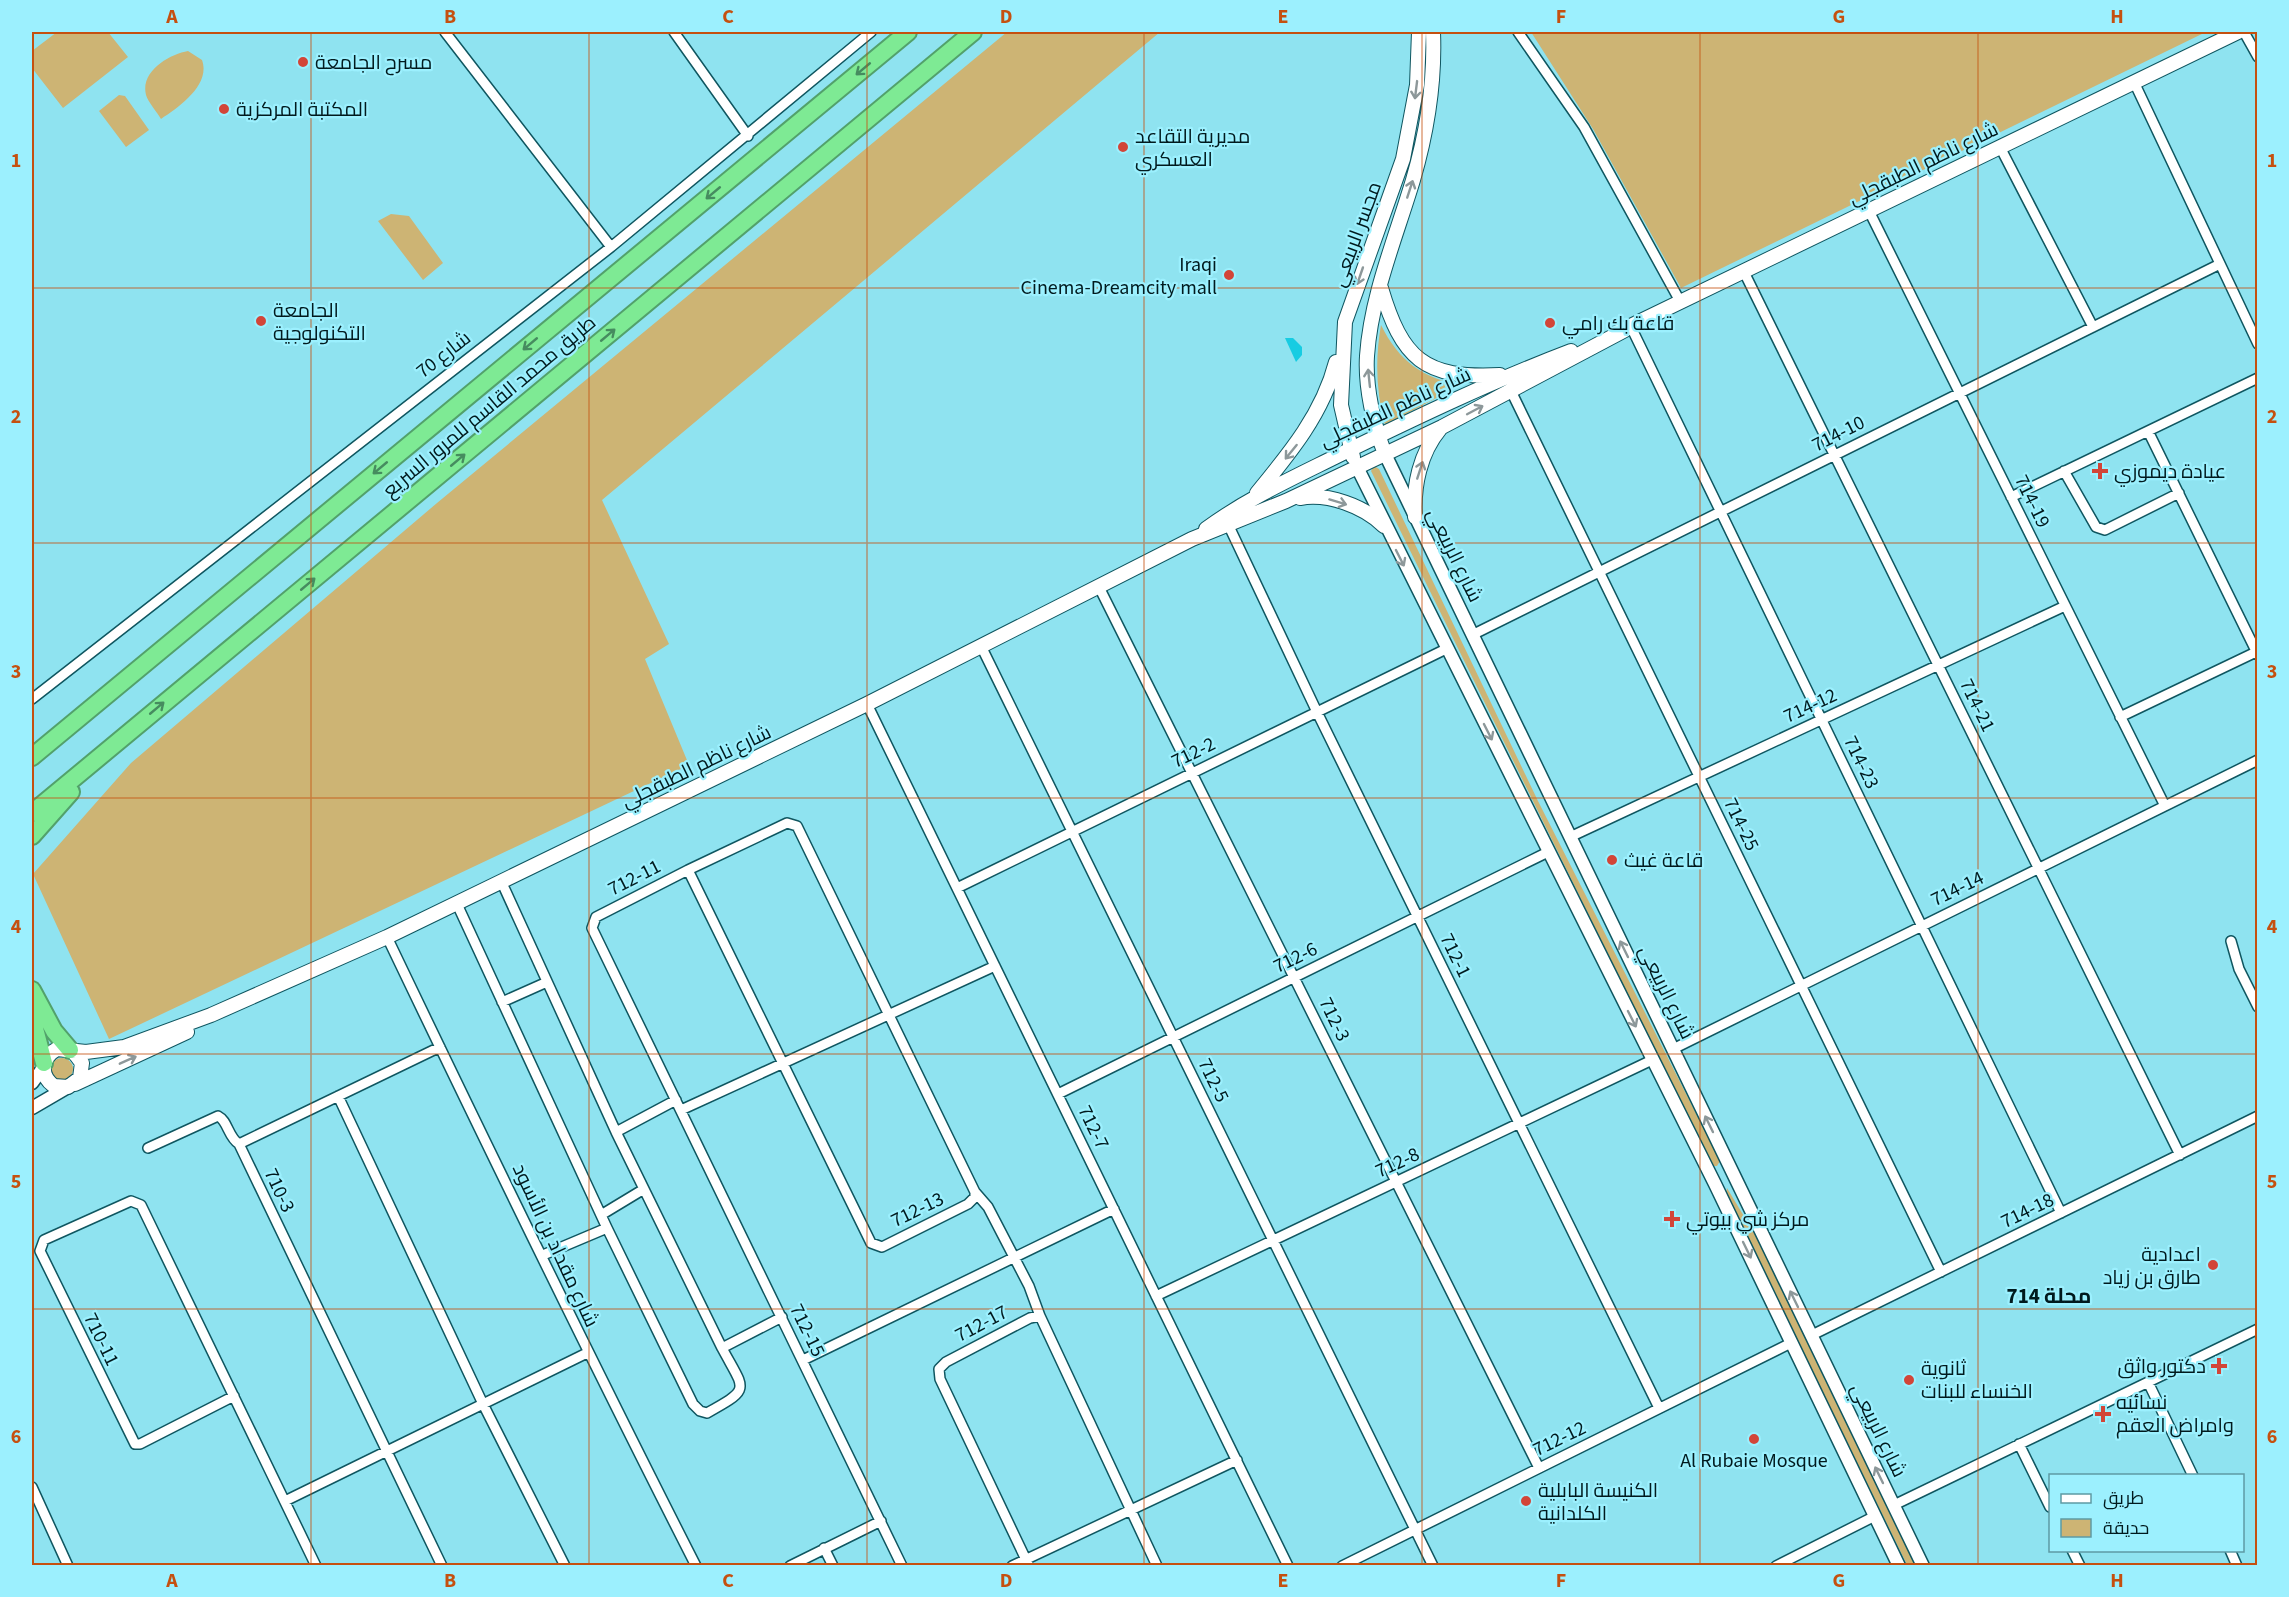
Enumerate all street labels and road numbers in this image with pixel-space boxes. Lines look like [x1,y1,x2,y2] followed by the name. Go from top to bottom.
[1844,115,2004,213] street label: شارع ناظم الطبقجلي
[1325,178,1390,291] street label: مجسر الربيعي
[377,309,602,504] street label: طريق محمد القاسم للمرور السريع
[410,324,477,385] street label: شارع 70
[1315,361,1476,456] street label: شارع ناظم الطبقجلي
[1807,409,1870,459] street label: 714-10
[2007,470,2057,533] street label: 714-19
[1418,504,1489,608] street label: شارع الربيعي
[1952,674,2002,737] street label: 714-21
[1779,681,1842,730] street label: 714-12
[617,718,777,816] street label: شارع ناظم الطبقجلي
[1167,730,1220,776] street label: 712-2
[1836,731,1886,794] street label: 714-23
[1716,793,1766,856] street label: 714-25
[603,853,666,903] street label: 712-11
[1926,864,1989,914] street label: 714-14
[1432,929,1478,982] street label: 712-1
[1269,935,1322,981] street label: 712-6
[1630,941,1701,1045] street label: شارع الربيعي
[1311,993,1357,1046] street label: 712-3
[1190,1054,1236,1107] street label: 712-5
[1070,1101,1116,1154] street label: 712-7
[1371,1140,1424,1185] street label: 712-8
[505,1159,605,1332] street label: شارع مقداد بن الأسود
[257,1164,301,1217] street label: 710-3
[886,1185,949,1235] street label: 712-13
[1996,1186,2059,1236] street label: 714-18
[950,1298,1013,1349] street label: 712-17
[782,1299,832,1362] street label: 712-15
[76,1308,126,1371] street label: 710-11
[1842,1379,1913,1483] street label: شارع الربيعي
[1528,1414,1591,1464] street label: 712-12

